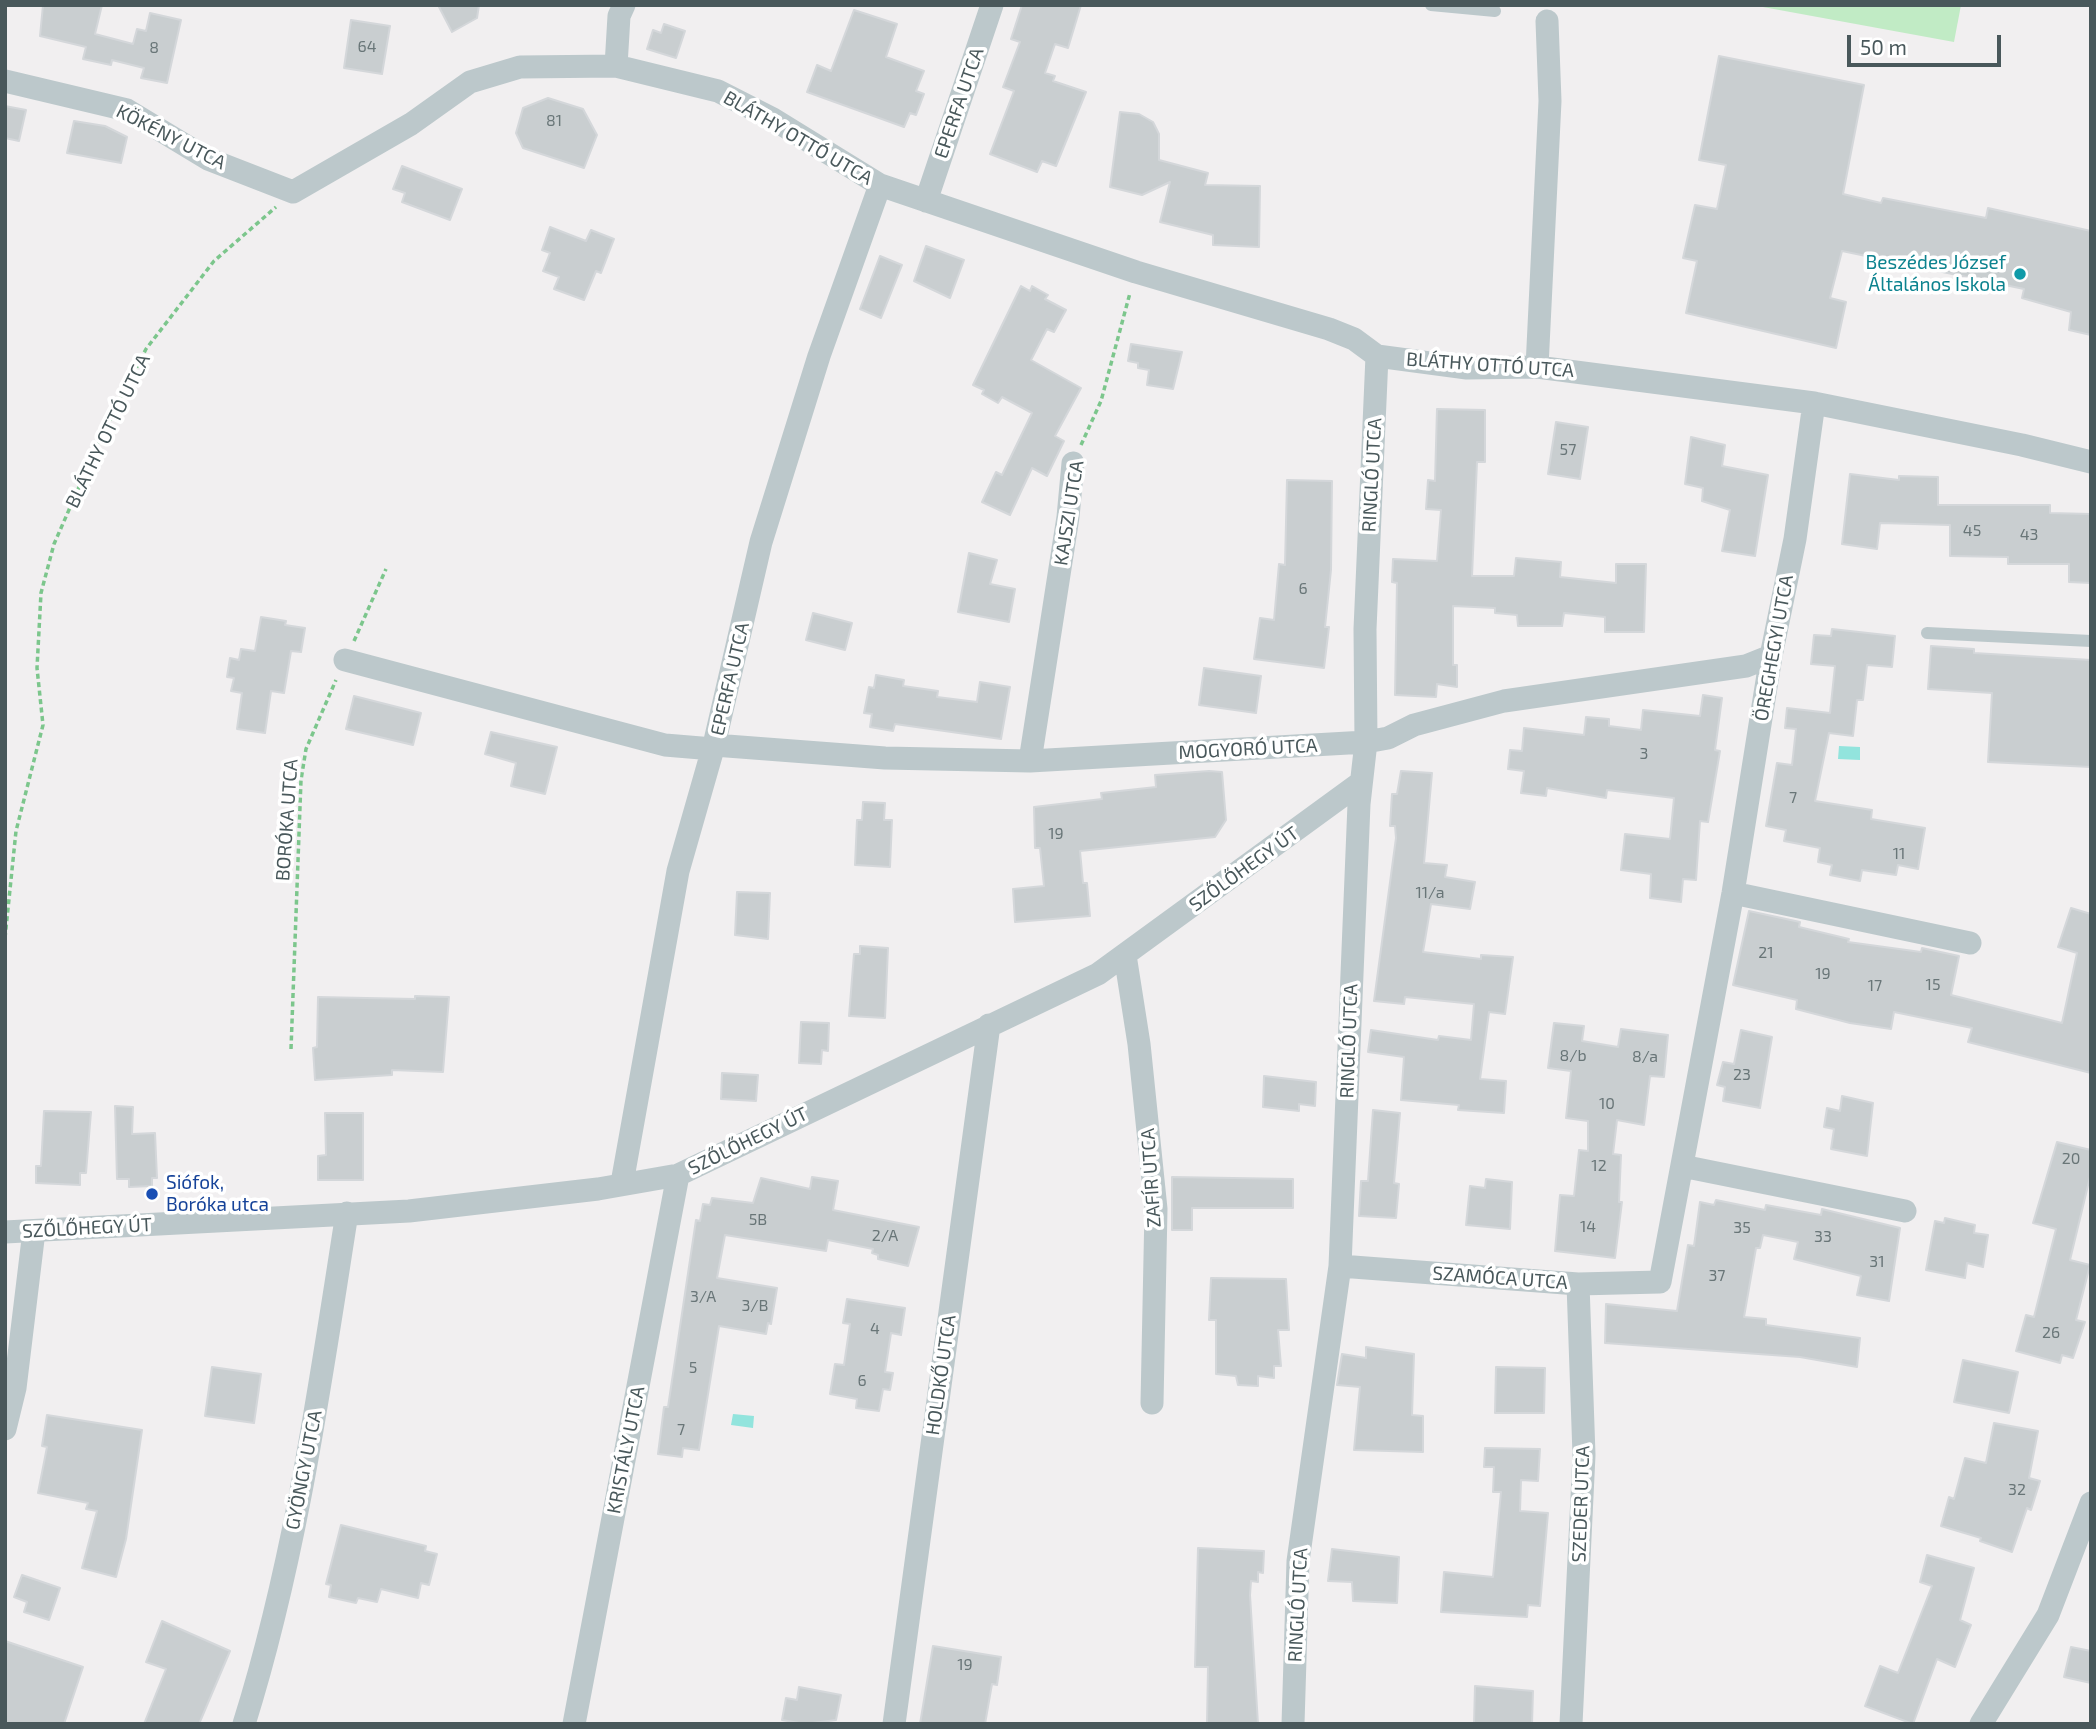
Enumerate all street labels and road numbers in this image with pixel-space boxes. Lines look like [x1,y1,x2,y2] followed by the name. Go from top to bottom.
[929,45,989,161] street label: EPERFA UTCA
[719,86,877,190] street label: BLÁTHY OTTÓ UTCA
[112,100,230,174] street label: KÖKÉNY UTCA
[1405,348,1575,382] street label: BLÁTHY OTTÓ UTCA
[61,350,155,512] street label: BLÁTHY OTTÓ UTCA
[1358,417,1386,533] street label: RINGLÓ UTCA
[1049,459,1089,567] street label: KAJSZI UTCA
[1750,573,1798,723] street label: ÖREGHEGYI UTCA
[706,620,754,738] street label: EPERFA UTCA
[1178,734,1318,764] street label: MOGYORÓ UTCA
[271,758,303,882] street label: BORÓKA UTCA
[1185,822,1303,916] street label: SZŐLŐHEGY ÚT
[1336,983,1362,1099] street label: RINGLÓ UTCA
[685,1102,811,1180] street label: SZŐLŐHEGY ÚT
[1136,1127,1166,1229] street label: ZAFÍR UTCA
[22,1213,152,1243] street label: SZŐLŐHEGY ÚT
[1432,1262,1568,1294] street label: SZAMÓCA UTCA
[921,1313,961,1437] street label: HOLDKŐ UTCA
[602,1384,650,1516] street label: KRISTÁLY UTCA
[281,1408,327,1532] street label: GYÖNGY UTCA
[1568,1445,1594,1563] street label: SZEDER UTCA
[1284,1547,1312,1663] street label: RINGLÓ UTCA

